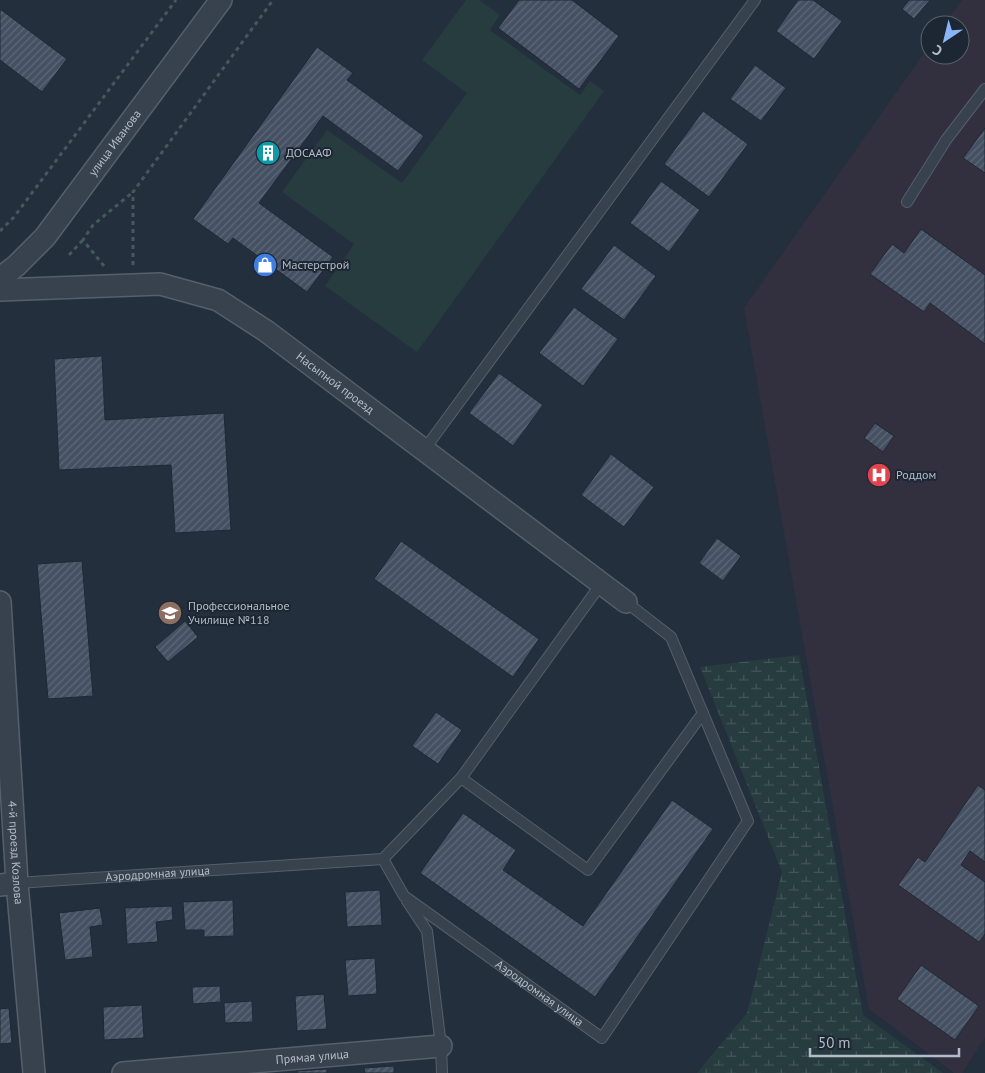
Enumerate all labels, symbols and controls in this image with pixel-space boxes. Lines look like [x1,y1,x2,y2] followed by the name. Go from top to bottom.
[920,15,970,65] north arrow
[929,41,946,60] text: С
[85,107,144,179] street label: улица Иванова
[255,140,281,166] building icon: ДОСААФ
[286,145,332,160] place label: ДОСААФ
[252,252,278,278] shop icon: Мастерстрой
[282,257,349,272] place label: Мастерстрой
[294,348,378,417] street label: Насыпной проезд
[866,462,892,488] hospital icon: Роддом
[896,467,936,482] place label: Роддом
[188,598,290,627] place label: Профессиональное Училище №118
[157,600,183,626] school or university icon: Профессиональное Училище №118
[5,800,27,905] street label: 4-й проезд Козлова
[105,862,210,884] street label: Аэродромная улица
[493,956,587,1029] street label: Аэродромная улица
[810,1026,959,1058] scale bar
[818,1033,851,1052] text: 50 m
[275,1046,349,1067] street label: Прямая улица

